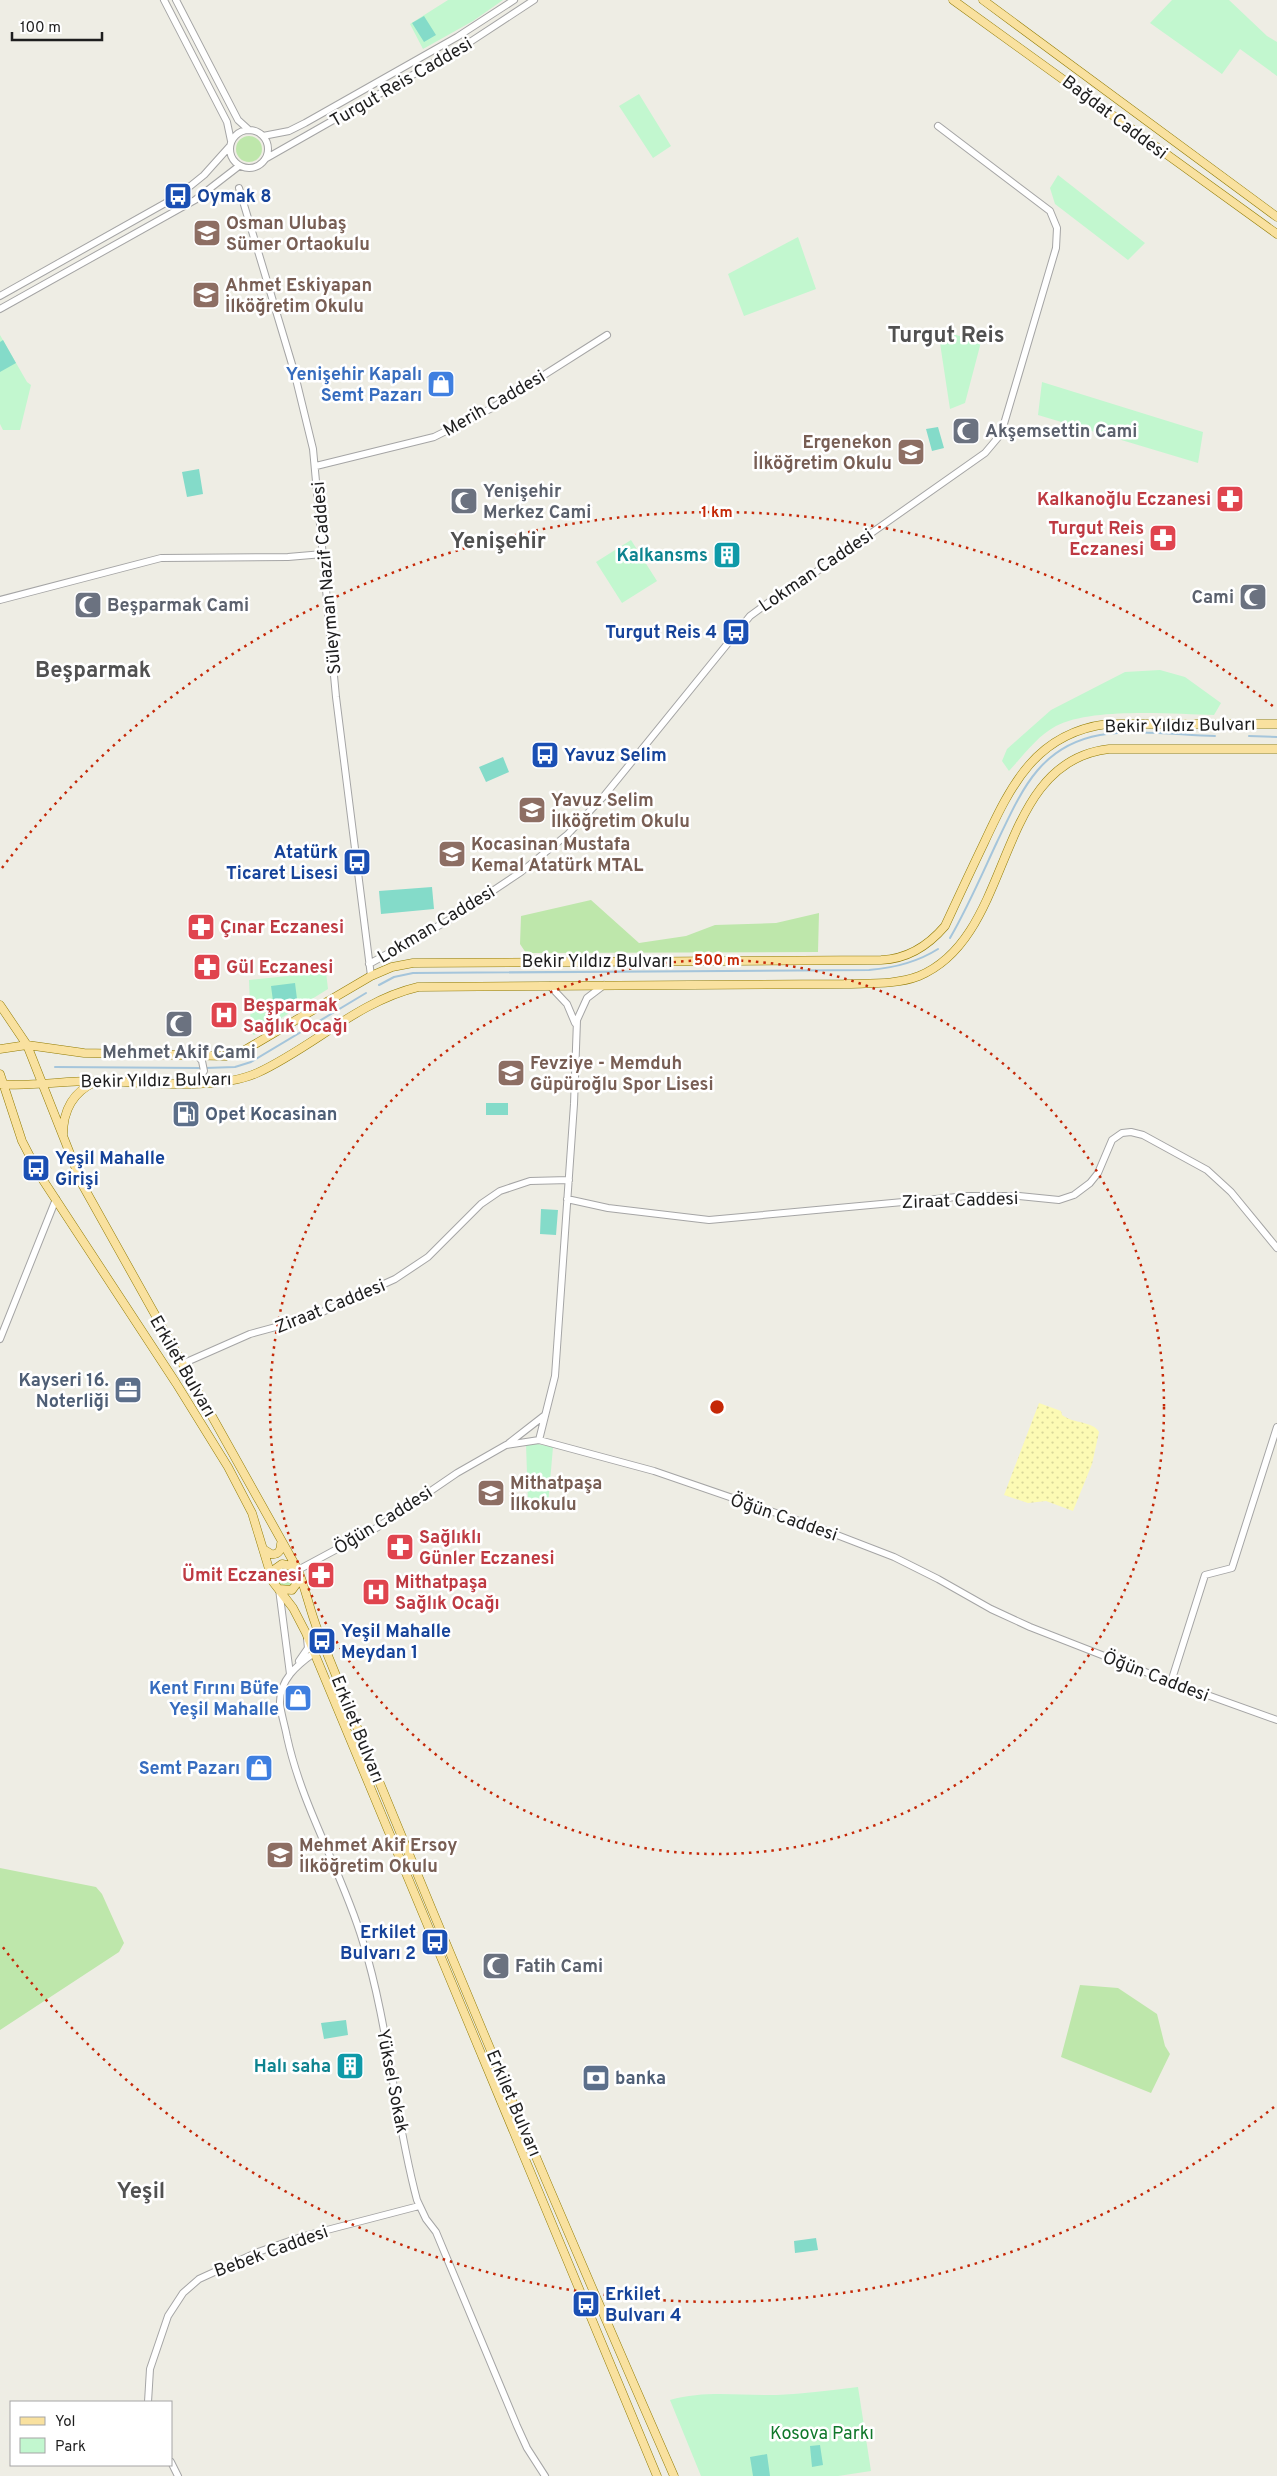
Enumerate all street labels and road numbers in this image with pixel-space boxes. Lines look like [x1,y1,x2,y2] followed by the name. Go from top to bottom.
[327,33,477,133] street label: Turgut Reis Caddesi
[1057,71,1172,165] street label: Bağdat Caddesi
[439,366,550,443] street label: Merih Caddesi
[308,480,347,675] street label: Süleyman Nazif Caddesi
[755,524,879,618] street label: Lokman Caddesi
[1104,714,1256,739] street label: Bekir Yıldız Bulvarı
[374,881,500,969] street label: Lokman Caddesi
[521,951,673,974] street label: Bekir Yıldız Bulvarı
[80,1069,232,1094] street label: Bekir Yıldız Bulvarı
[901,1188,1019,1215] street label: Ziraat Caddesi
[272,1275,389,1340] street label: Ziraat Caddesi
[143,1312,220,1422] street label: Erkilet Bulvarı
[329,1480,437,1561] street label: Öğün Caddesi
[727,1487,841,1548] street label: Öğün Caddesi
[1099,1645,1213,1708] street label: Öğün Caddesi
[325,1673,389,1787] street label: Erkilet Bulvarı
[370,2027,413,2135] street label: Yüksel Sokak
[480,2047,545,2160] street label: Erkilet Bulvarı
[211,2221,332,2284] street label: Bebek Caddesi

